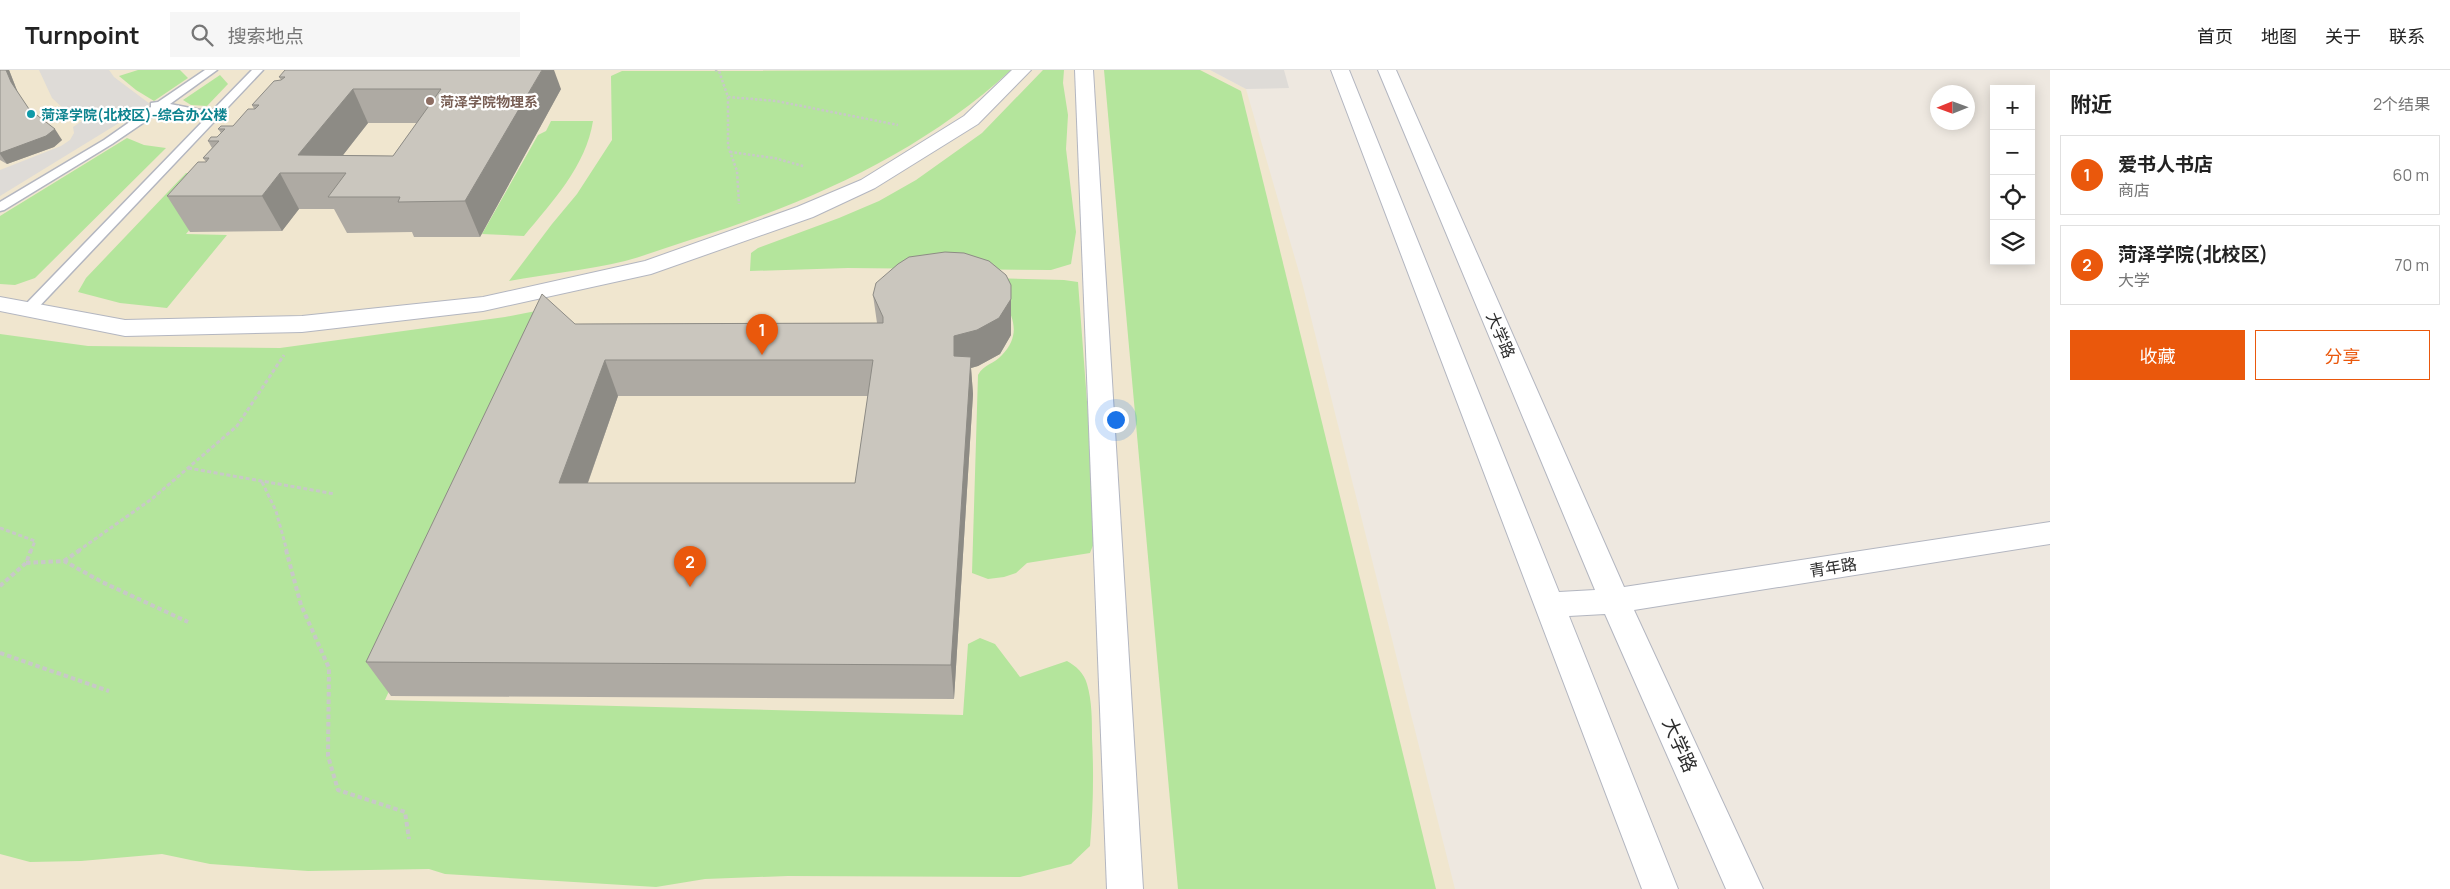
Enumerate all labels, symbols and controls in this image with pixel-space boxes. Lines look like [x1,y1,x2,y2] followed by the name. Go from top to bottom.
[170,12,520,57] search box
[25,18,140,51] text: Turnpoint
[188,21,216,49] icon: search
[228,23,304,49] text: 搜索地点
[2197,24,2233,48] text: 首页
[2261,24,2297,48] text: 地图
[2325,24,2361,48] text: 关于
[2389,24,2425,48] text: 联系
[1930,85,1975,130] north arrow
[1990,85,2035,265] map controls
[1990,85,2035,130] button: +
[2070,90,2112,118] text: 附近
[440,92,538,111] place label: 菏泽学院物理系
[2373,93,2430,115] text: 2个结果
[424,95,436,107] marker: 菏泽学院物理系
[41,105,228,124] place label: 菏泽学院(北校区)-综合办公楼
[25,108,37,120] marker: 菏泽学院(北校区)-综合办公楼
[1990,130,2035,175] button: −
[2118,151,2213,177] text: 爱书人书店
[2083,164,2091,186] text: 1
[2393,164,2429,186] text: 60 m
[1990,175,2035,220] button: locate
[2118,179,2150,201] text: 商店
[1990,220,2035,265] button: layers
[2118,241,2268,267] text: 菏泽学院(北校区)
[2082,254,2092,276] text: 2
[2394,254,2429,276] text: 70 m
[2118,269,2150,291] text: 大学
[1481,309,1521,361] street label: 大学路
[746,314,778,355] pin: 1
[2070,330,2245,380] button: 收藏
[2255,330,2430,380] button: 分享
[1103,407,1129,433] your location
[674,546,706,587] pin: 2
[1808,552,1858,582] street label: 青年路
[1657,714,1703,776] street label: 大学路

